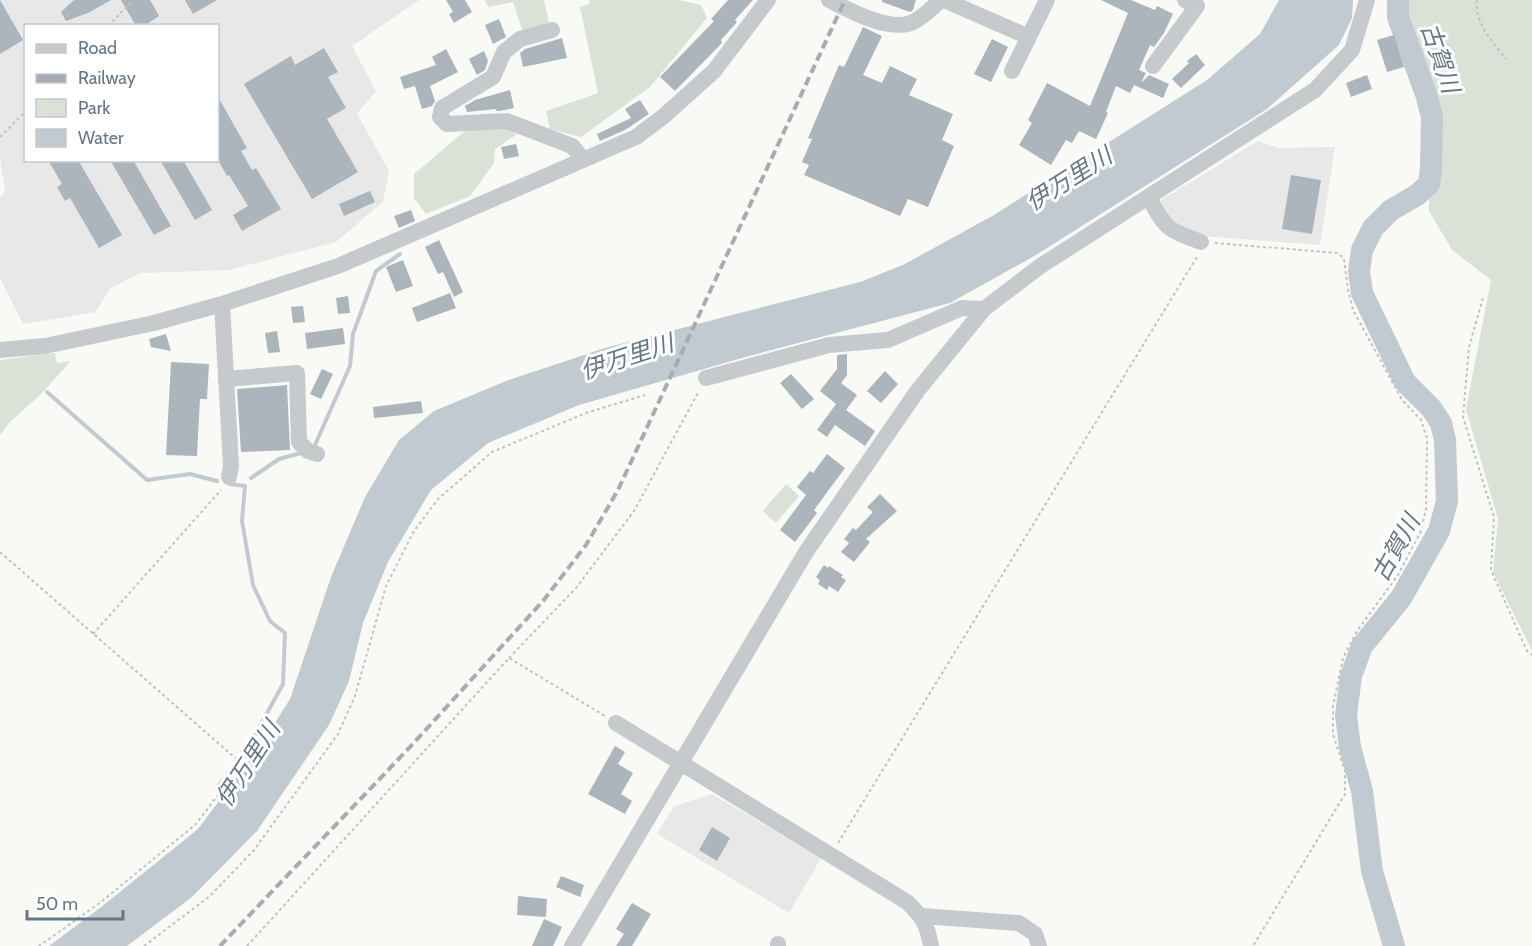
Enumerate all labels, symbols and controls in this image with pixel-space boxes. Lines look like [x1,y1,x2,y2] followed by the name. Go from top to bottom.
[1415,19,1467,99] water label: 古賀川
[24,24,219,162] legend
[78,37,117,59] text: Road
[78,67,136,89] text: Railway
[78,97,111,119] text: Park
[78,127,124,149] text: Water
[1020,139,1120,216] water label: 伊万里川
[577,327,680,385] water label: 伊万里川
[1365,507,1427,586] water label: 古賀川
[209,713,288,812] water label: 伊万里川
[27,883,123,921] scale bar
[36,893,78,915] text: 50 m

